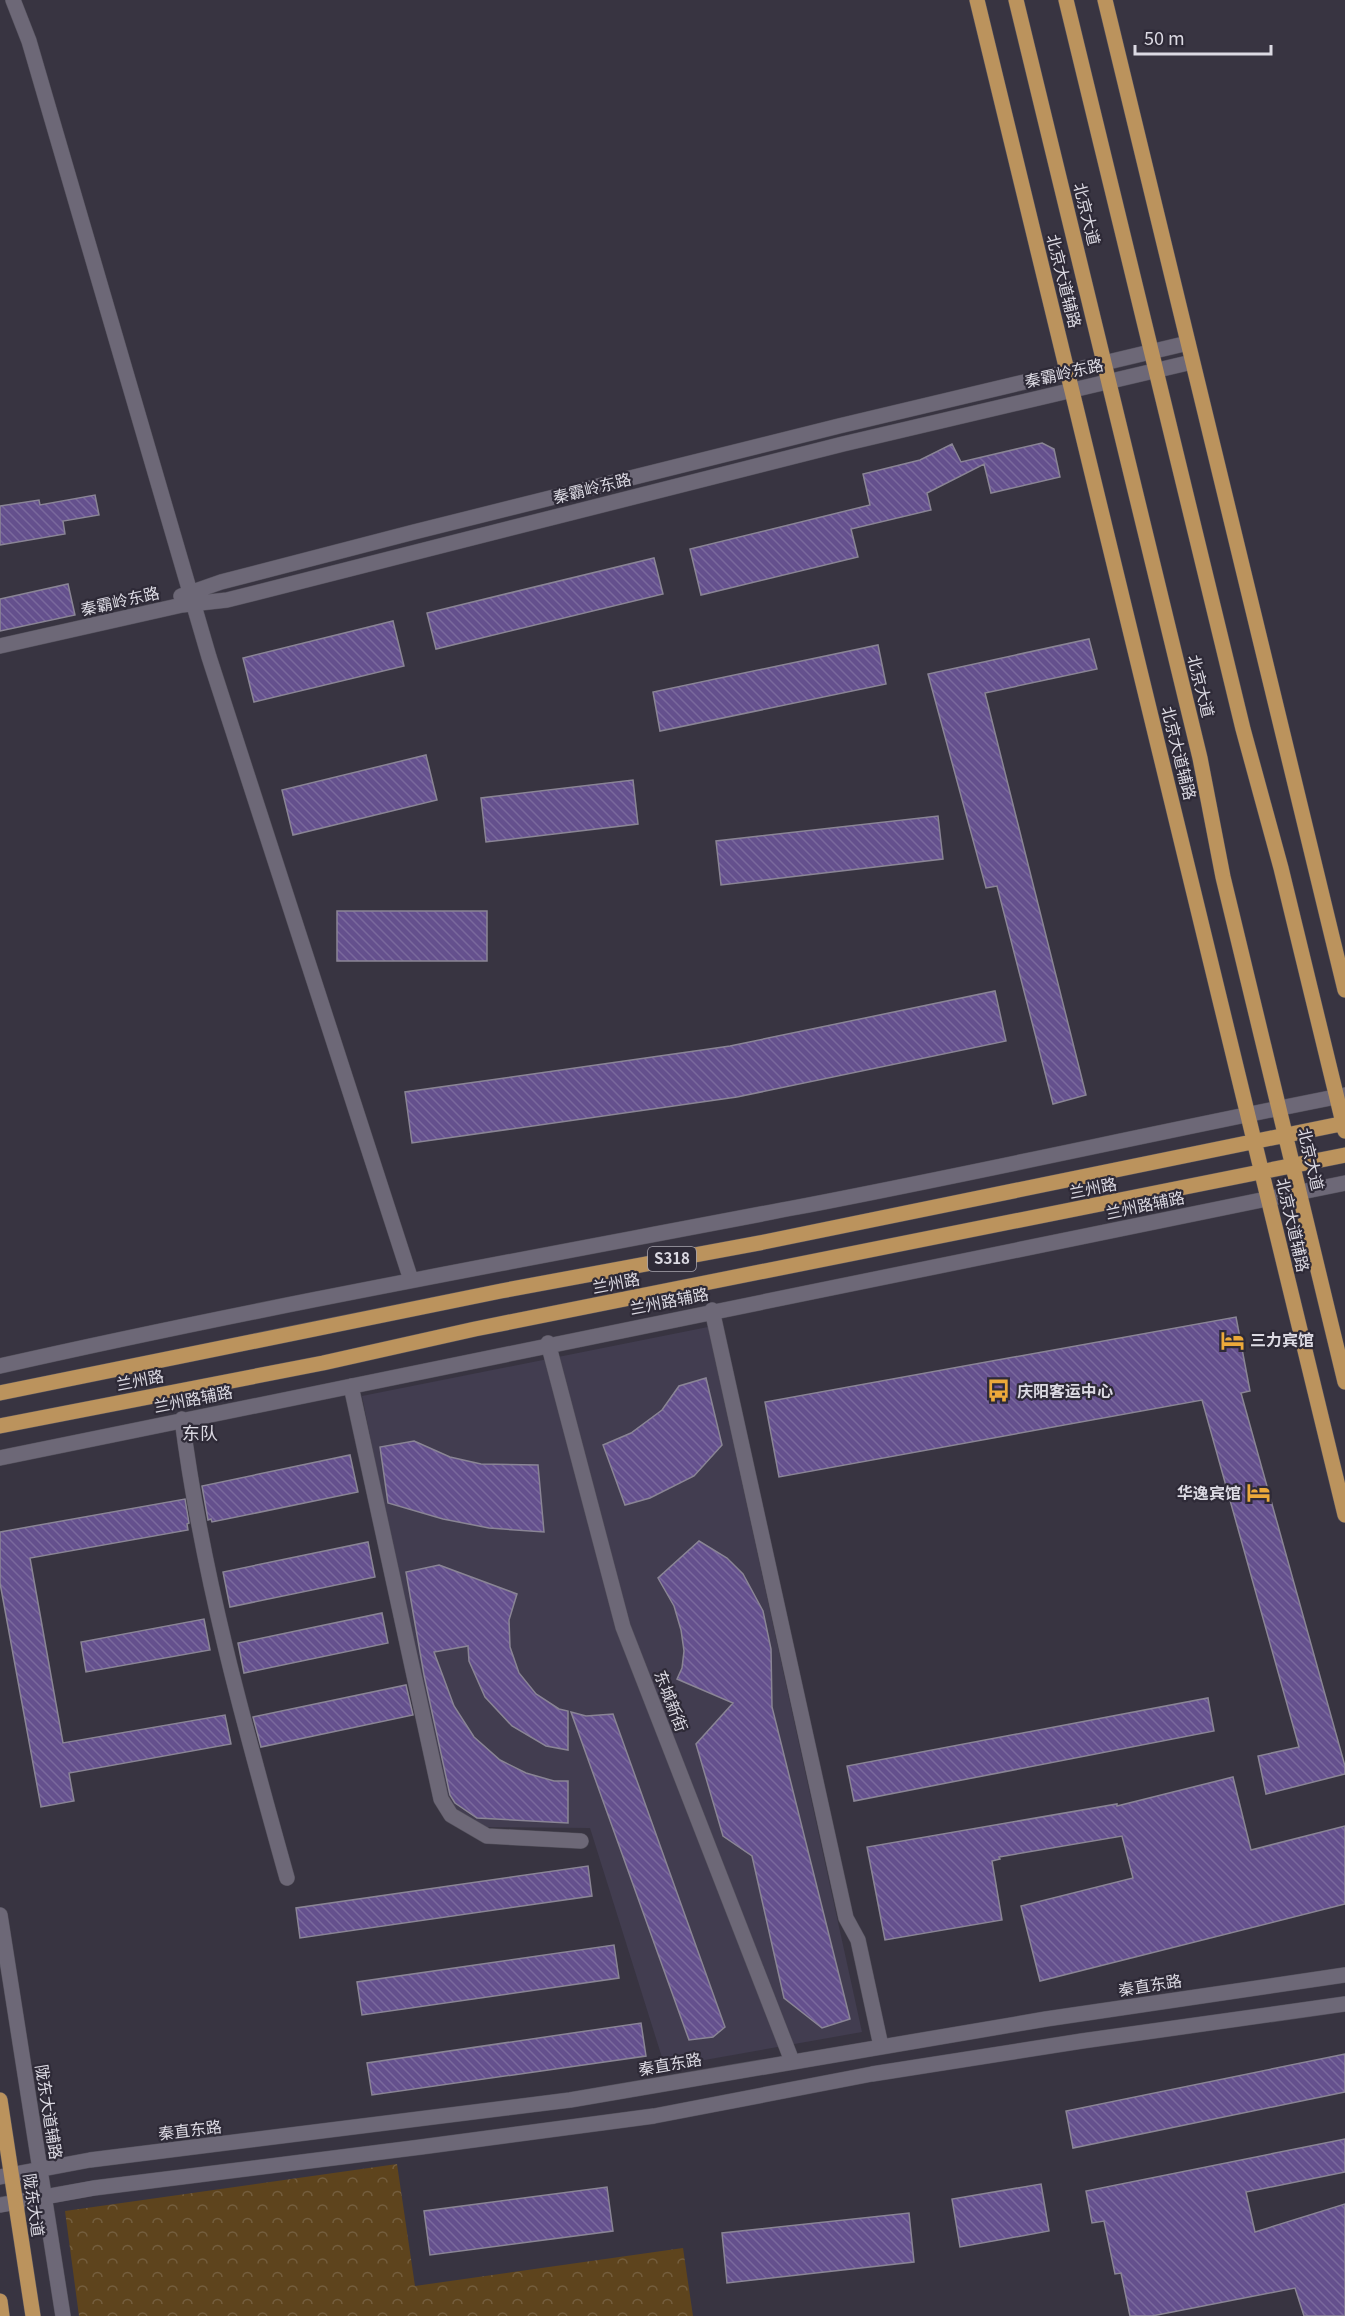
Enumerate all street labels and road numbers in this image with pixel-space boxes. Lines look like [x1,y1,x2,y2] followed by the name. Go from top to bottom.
[1069,180,1107,248] street label: 北京大道
[1042,231,1088,330] street label: 北京大道辅路
[1022,351,1105,393] street label: 秦霸岭东路
[550,466,633,508] street label: 秦霸岭东路
[78,579,161,621] street label: 秦霸岭东路
[1183,652,1221,720] street label: 北京大道
[1157,703,1203,802] street label: 北京大道辅路
[1293,1125,1331,1193] street label: 北京大道
[1067,1171,1119,1203] street label: 兰州路
[1271,1175,1316,1274] street label: 北京大道辅路
[1103,1184,1186,1224] street label: 兰州路辅路
[648,1247,696,1271] road number: S318
[590,1266,642,1298] street label: 兰州路
[627,1281,710,1319] street label: 兰州路辅路
[114,1363,166,1395] street label: 兰州路
[151,1379,234,1417] street label: 兰州路辅路
[649,1666,695,1735] street label: 东城新街
[1116,1967,1183,2001] street label: 秦直东路
[636,2046,703,2080] street label: 秦直东路
[31,2063,69,2161] street label: 陇东大道辅路
[157,2113,223,2145] street label: 秦直东路
[19,2171,51,2238] street label: 陇东大道

